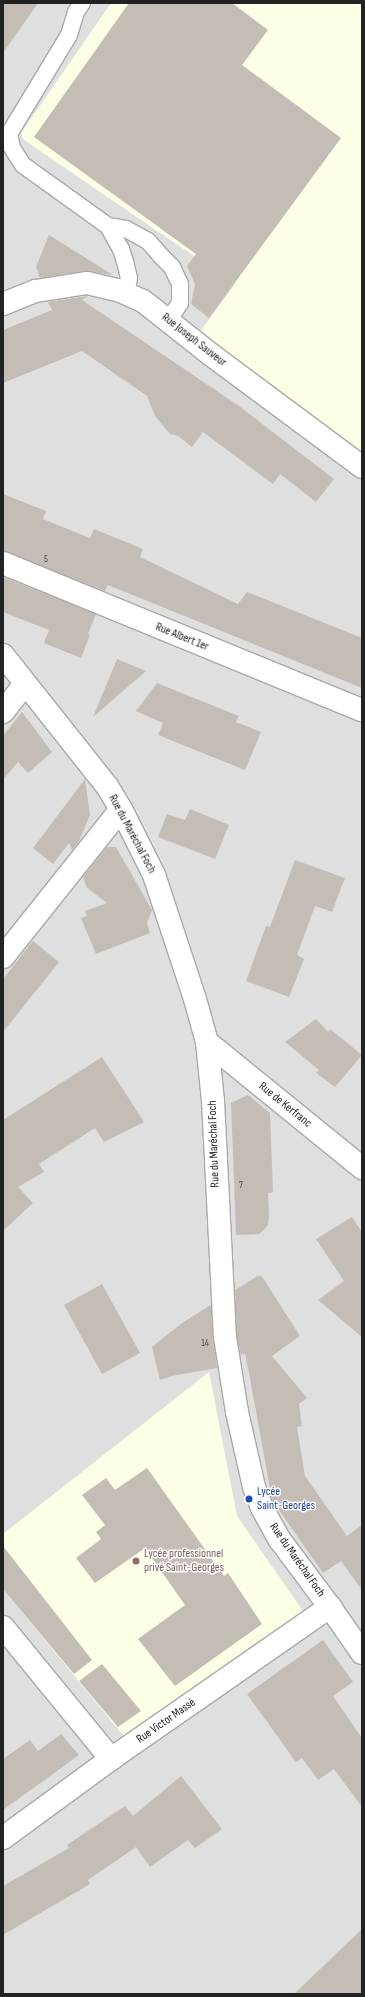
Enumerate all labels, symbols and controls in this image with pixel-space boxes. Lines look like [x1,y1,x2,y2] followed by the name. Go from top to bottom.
[159,310,229,370] street label: Rue Joseph Sauveur
[44,554,48,566] house number: 5
[153,620,211,654] street label: Rue Albert 1er
[105,792,159,876] street label: Rue du Maréchal Foch
[256,1079,314,1131] street label: Rue de Kerfranc
[205,1100,223,1188] street label: Rue du Maréchal Foch
[239,1180,243,1192] house number: 7
[201,1338,209,1350] house number: 14
[257,1485,315,1513] place label: Lycée Saint-Georges
[244,1494,254,1504] marker: Lycée Saint-Georges
[266,1520,328,1600] street label: Rue du Maréchal Foch
[144,1547,224,1575] place label: Lycée professionnel privé Saint-Georges
[131,1556,141,1566] marker: Lycée professionnel privé Saint-Georges
[134,1695,198,1747] street label: Rue Victor Massé

